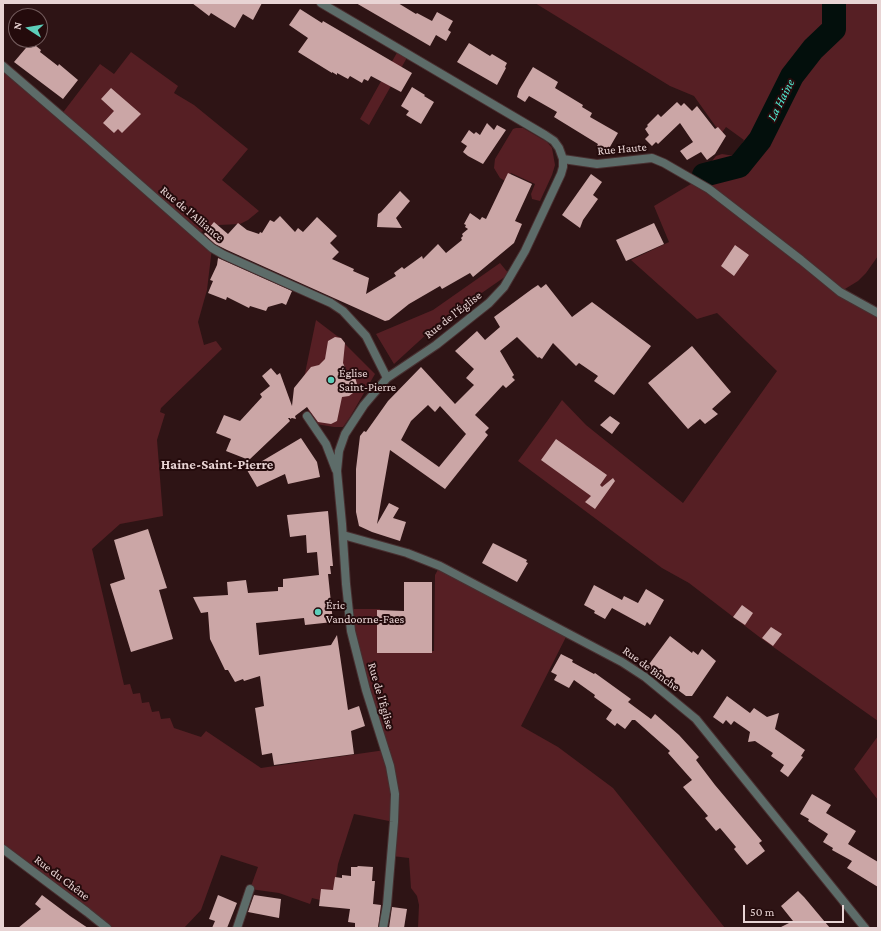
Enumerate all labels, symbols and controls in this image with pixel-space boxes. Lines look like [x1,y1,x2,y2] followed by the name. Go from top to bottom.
[8,8,48,48] north arrow
[11,21,24,31] text: N
[764,77,798,123] water label: La Haine
[597,140,647,158] street label: Rue Haute
[157,183,227,245] street label: Rue de l'Alliance
[422,288,484,342] street label: Rue de l'Église
[339,366,396,394] place label: Église Saint-Pierre
[326,375,336,385] marker: Église Saint-Pierre
[161,457,273,473] district label: Haine-Saint-Pierre
[326,598,404,626] place label: Éric Vandoorne-Faes
[313,607,323,617] marker: Éric Vandoorne-Faes
[620,643,682,695] street label: Rue de Binche
[365,661,397,731] street label: Rue de l'Église
[31,852,93,904] street label: Rue du Chêne
[745,897,846,923] scale bar
[750,905,774,919] text: 50 m

